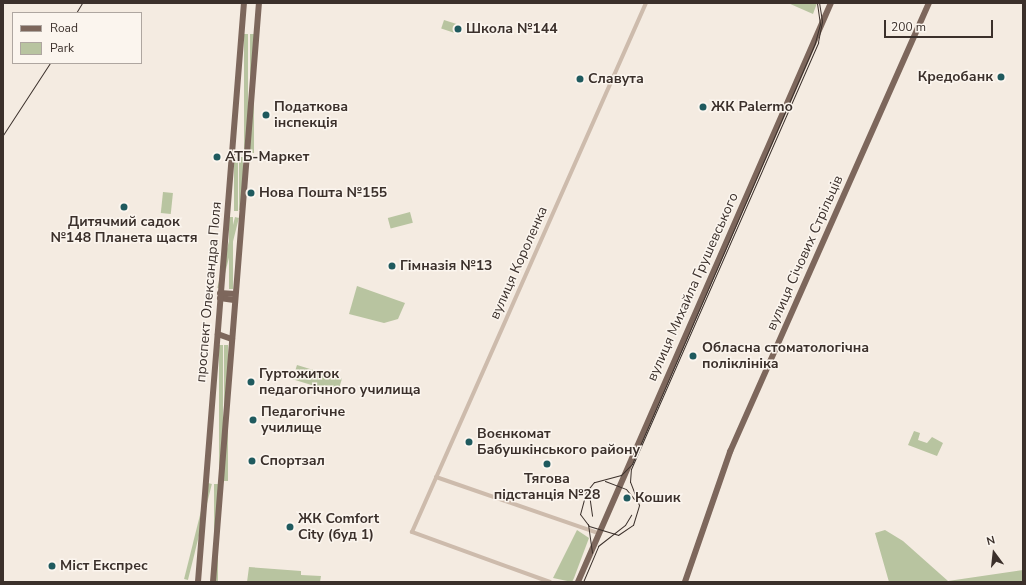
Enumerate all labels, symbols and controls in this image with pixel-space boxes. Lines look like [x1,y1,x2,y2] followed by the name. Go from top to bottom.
[12,12,142,64] legend
[886,12,995,38] scale bar
[891,19,926,35] text: 200 m
[50,20,78,36] text: Road
[466,21,558,37] place label: Школа №144
[453,24,463,34] marker: Школа №144
[50,40,74,56] text: Park
[918,69,993,85] place label: Кредобанк
[588,71,644,87] place label: Славута
[996,72,1006,82] marker: Кредобанк
[575,74,585,84] marker: Славута
[274,99,348,132] place label: Податкова інспекція
[711,99,793,115] place label: ЖК Palermo
[698,102,708,112] marker: ЖК Palermo
[261,110,271,120] marker: Податкова інспекція
[225,149,309,165] place label: АТБ-Маркет
[212,152,222,162] marker: АТБ-Маркет
[763,173,847,333] street label: вулиця Січових Стрільців
[259,185,387,201] place label: Нова Пошта №155
[246,188,256,198] marker: Нова Пошта №155
[644,190,742,384] street label: вулиця Михайла Грушевського
[193,201,225,383] street label: проспект Олександра Поля
[119,202,129,212] marker: Дитячмий садок №148 Планета щастя
[487,204,551,322] street label: вулиця Короленка
[50,214,198,246] place label: Дитячмий садок №148 Планета щастя
[400,258,492,274] place label: Гімназія №13
[387,261,397,271] marker: Гімназія №13
[702,340,869,372] place label: Обласна стоматологічна поліклініка
[687,350,699,362] marker: Обласна стоматологічна поліклініка
[259,366,421,398] place label: Гуртожиток педагогічного училища
[246,377,256,387] marker: Гуртожиток педагогічного училища
[261,404,345,436] place label: Педагогічне училище
[248,415,258,425] marker: Педагогічне училище
[477,426,640,458] place label: Воєнкомат Бабушкінського району
[464,437,474,447] marker: Воєнкомат Бабушкінського району
[260,453,325,469] place label: Спортзал
[247,456,257,466] marker: Спортзал
[542,459,552,469] marker: Тягова пiдстанцiя №28
[494,471,600,504] place label: Тягова пiдстанцiя №28
[635,490,681,506] place label: Кошик
[622,493,632,503] marker: Кошик
[298,511,379,544] place label: ЖК Comfort City (буд 1)
[285,522,295,532] marker: ЖК Comfort City (буд 1)
[974,533,1014,573] north arrow
[985,533,997,549] text: N
[60,558,148,574] place label: Міст Експрес
[47,561,57,571] marker: Міст Експрес

